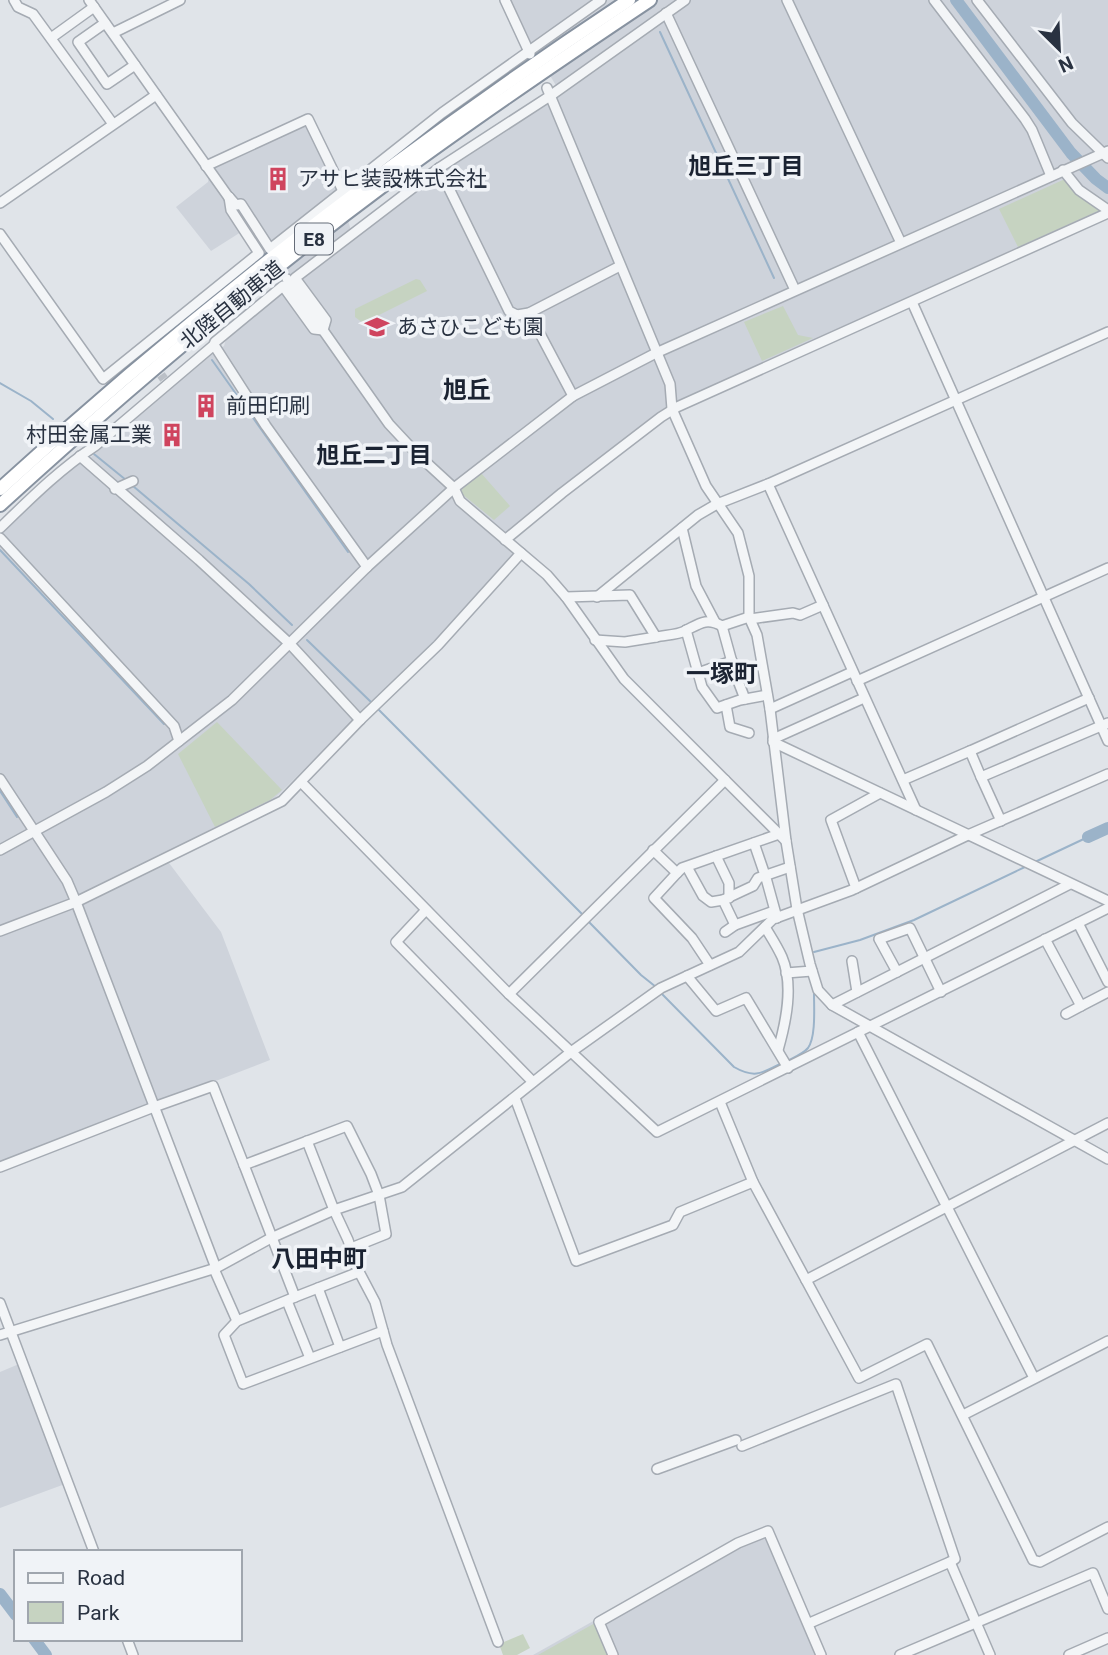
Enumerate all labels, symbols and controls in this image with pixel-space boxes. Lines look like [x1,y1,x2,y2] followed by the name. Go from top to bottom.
[1024,14,1094,84] north arrow
[1055,51,1077,77] text: N
[689,153,804,180] district label: 旭丘三丁目
[264,165,292,193] building icon: アサヒ装設株式会社
[298,167,487,191] place label: アサヒ装設株式会社
[295,224,333,255] road number: E8
[175,256,289,354] street label: 北陸自動車道
[363,313,391,341] school or university icon: あさひこども園
[397,315,544,339] place label: あさひこども園
[443,376,491,404] district label: 旭丘
[192,392,220,420] building icon: 前田印刷
[226,394,310,418] place label: 前田印刷
[158,421,186,449] building icon: 村田金属工業
[26,423,152,447] place label: 村田金属工業
[317,442,432,469] district label: 旭丘二丁目
[686,660,758,688] district label: 一塚町
[271,1245,367,1273] district label: 八田中町
[14,1550,242,1641] legend
[77,1566,125,1590] text: Road
[77,1601,120,1625] text: Park

